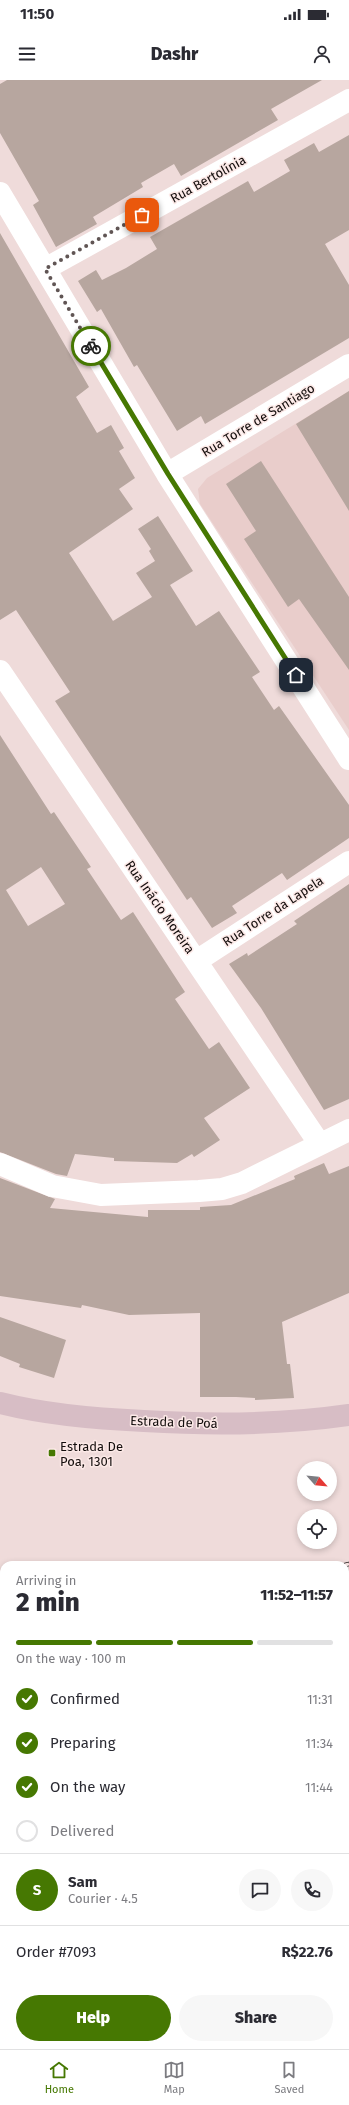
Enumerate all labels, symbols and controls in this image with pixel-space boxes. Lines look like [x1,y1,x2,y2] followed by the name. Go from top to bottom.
[20,5,54,23] text: 11:50
[16,43,38,65] icon: menu
[151,43,198,65] text: Dashr
[311,43,333,65] icon: person
[168,152,248,206] street label: Rua Bertolínia
[125,198,159,232] pin
[131,204,153,226] icon: bag
[71,326,111,366] courier
[80,335,102,357] icon: bike
[199,380,317,460] street label: Rua Torre de Santiago
[279,658,313,692] pin
[285,664,307,686] icon: home
[122,858,198,956] street label: Rua Inácio Moreira
[220,873,326,949] street label: Rua Torre da Lapela
[130,1413,218,1431] street label: Estrada de Poá
[60,1439,123,1469] place label: Estrada De Poa, 1301
[47,1448,57,1458] marker: Estrada De Poa, 1301
[297,1461,337,1501] north arrow
[297,1461,337,1549] map controls
[297,1509,337,1549] button: locate
[16,1573,76,1588] text: Arriving in
[260,1586,333,1604] text: 11:52–11:57
[16,1587,80,1618] text: 2 min
[16,1651,126,1666] text: On the way · 100 m
[16,1688,38,1710] icon: check
[50,1690,120,1708] text: Confirmed
[307,1692,333,1707] text: 11:31
[16,1732,38,1754] icon: check
[50,1734,115,1752] text: Preparing
[305,1736,333,1751] text: 11:34
[16,1776,38,1798] icon: check
[50,1778,125,1796] text: On the way
[305,1780,333,1795] text: 11:44
[50,1822,114,1840] text: Delivered
[239,1869,281,1911] button: chat
[291,1869,333,1911] button: phone
[68,1873,97,1891] text: Sam
[33,1881,41,1899] text: S
[68,1891,138,1906] text: Courier · 4.5
[16,1943,96,1961] text: Order #7093
[281,1943,333,1961] text: R$22.76
[16,1995,171,2041] button: Help
[179,1995,333,2041] button: Share
[45,2059,74,2096] tab: Home
[163,2059,185,2096] tab: Map
[275,2059,304,2096] tab: Saved

